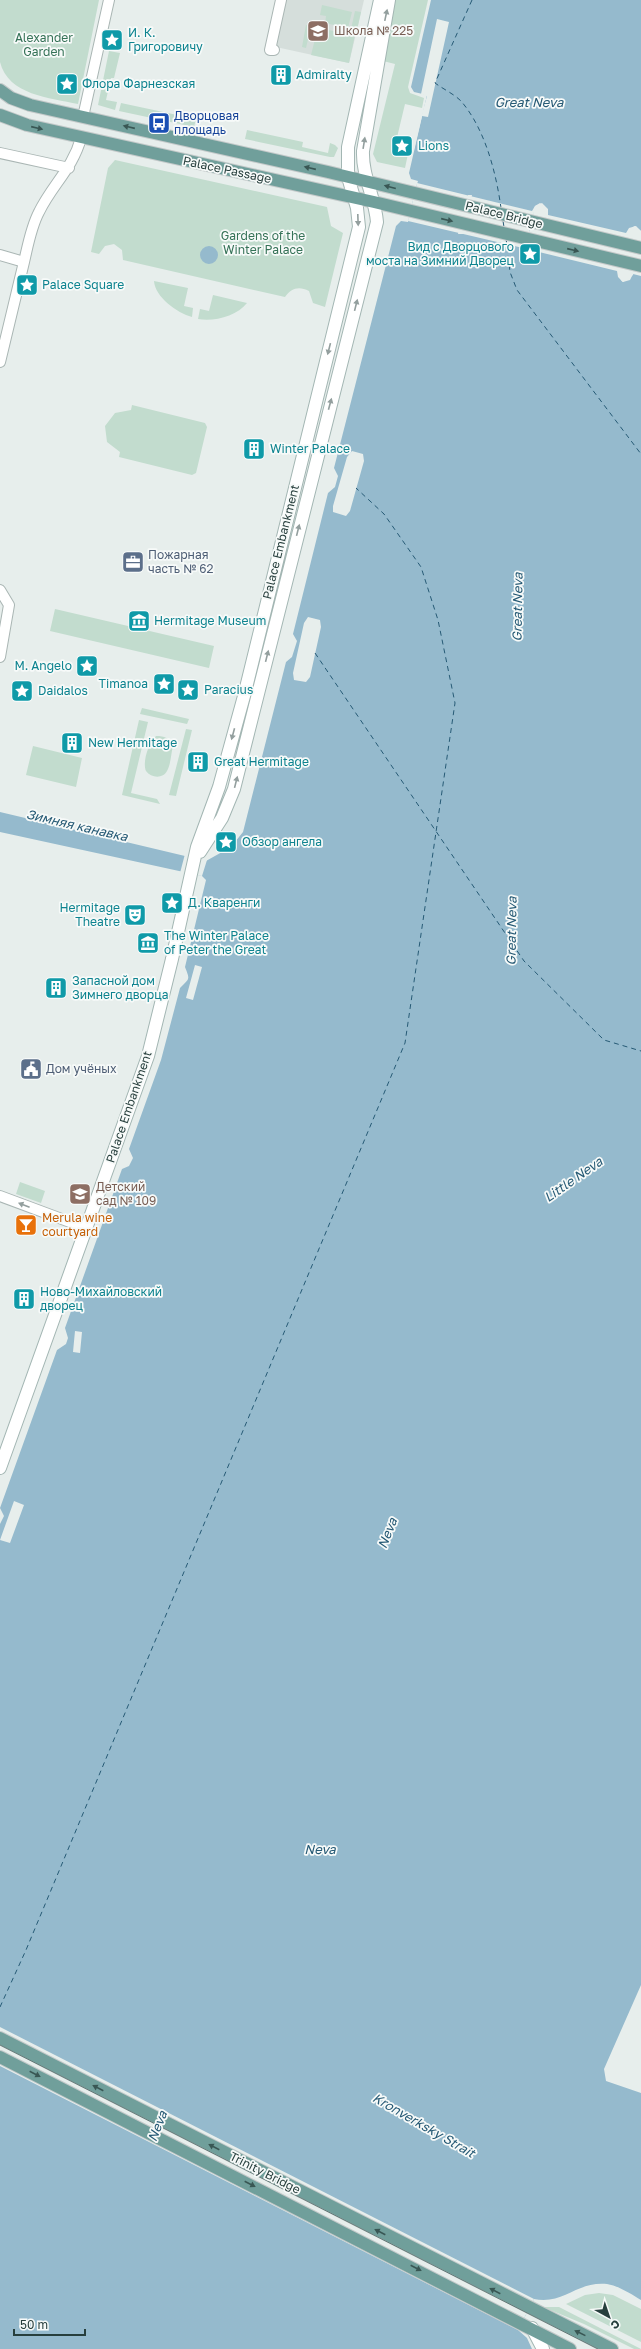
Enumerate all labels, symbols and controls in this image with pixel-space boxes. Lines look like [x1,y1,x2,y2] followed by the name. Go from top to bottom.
[384,8,390,21] one-way arrow
[305,18,331,44] school or university icon: Школа № 225
[334,23,413,38] place label: Школа № 225
[128,25,203,54] place label: И. К. Григоровичу
[99,27,125,53] place icon: И. К. Григоровичу
[15,30,73,59] park label: Alexander Garden
[268,62,294,88] building icon: Admiralty
[296,67,352,82] place label: Admiralty
[54,71,80,97] place icon: Флора Фарнезская
[82,76,195,91] place label: Флора Фарнезская
[495,94,564,110] water label: Great Neva
[174,108,239,137] place label: Дворцовая площадь
[146,110,172,136] bus stop icon: Дворцовая площадь
[122,124,135,130] one-way arrow
[30,125,43,131] one-way arrow
[389,133,415,159] place icon: Lions
[361,137,367,149] one-way arrow
[418,138,449,153] place label: Lions
[182,153,273,186] street label: Palace Passage
[304,164,316,170] one-way arrow
[383,184,395,190] one-way arrow
[464,198,544,231] street label: Palace Bridge
[355,214,362,227] one-way arrow
[440,217,453,223] one-way arrow
[221,228,305,257] park label: Gardens of the Winter Palace
[366,239,515,268] place label: Вид с Дворцового моста на Зимний Дворец
[517,241,543,267] place icon: Вид с Дворцового моста на Зимний Дворец
[567,247,579,253] one-way arrow
[14,272,40,298] place icon: Palace Square
[42,277,124,292] place label: Palace Square
[353,299,359,311] one-way arrow
[326,343,332,355] one-way arrow
[328,397,334,410] one-way arrow
[241,436,267,462] building icon: Winter Palace
[270,441,350,456] place label: Winter Palace
[259,483,302,601] street label: Palace Embankment
[295,523,301,535] one-way arrow
[148,547,214,576] place label: Пожарная часть № 62
[120,549,146,575] office icon: Пожарная часть № 62
[508,572,526,641] water label: Great Neva
[126,608,152,634] museum icon: Hermitage Museum
[154,613,266,628] place label: Hermitage Museum
[264,650,270,662] one-way arrow
[74,653,100,679] place icon: M. Angelo
[14,658,72,673] place label: M. Angelo
[151,671,177,697] place icon: Timanoa
[99,676,148,691] place label: Timanoa
[175,677,201,703] place icon: Paracius
[9,678,35,704] place icon: Daidalos
[204,682,253,697] place label: Paracius
[38,683,88,698] place label: Daidalos
[230,728,236,740] one-way arrow
[59,730,85,756] building icon: New Hermitage
[88,735,177,750] place label: New Hermitage
[185,749,211,775] building icon: Great Hermitage
[214,754,309,769] place label: Great Hermitage
[233,776,239,788] one-way arrow
[25,806,130,845] water label: Зимняя канавка
[213,829,239,855] place icon: Обзор ангела
[242,834,322,849] place label: Обзор ангела
[159,890,185,916] place icon: Д. Кваренги
[188,895,260,910] place label: Д. Кваренги
[502,896,520,965] water label: Great Neva
[59,900,120,929] place label: Hermitage Theatre
[122,902,148,928] theatre icon: Hermitage Theatre
[164,928,269,957] place label: The Winter Palace of Peter the Great
[135,930,161,956] museum icon: The Winter Palace of Peter the Great
[72,973,168,1002] place label: Запасной дом Зимнего дворца
[43,975,69,1001] building icon: Запасной дом Зимнего дворца
[102,1049,155,1165] street label: Palace Embankment
[18,1056,44,1082] public building icon: Дом учёных
[46,1061,117,1076] place label: Дом учёных
[541,1153,606,1205] water label: Little Neva
[96,1179,156,1208] place label: Детский сад № 109
[67,1181,93,1207] school or university icon: Детский сад № 109
[17,1201,29,1207] one-way arrow
[42,1210,112,1239] place label: Merula wine courtyard
[13,1212,39,1238] bar icon: Merula wine courtyard
[40,1284,162,1313] place label: Ново-Михайловский дворец
[11,1286,37,1312] building icon: Ново-Михайловский дворец
[374,1515,400,1551] water label: Neva
[304,1841,336,1857] water label: Neva
[29,2071,41,2077] one-way arrow
[92,2085,104,2091] one-way arrow
[370,2089,480,2162] water label: Kronverksky Strait
[144,2108,170,2144] water label: Neva
[208,2144,220,2150] one-way arrow
[227,2148,303,2197] street label: Trinity Bridge
[245,2181,256,2187] one-way arrow
[374,2228,385,2235] one-way arrow
[410,2265,422,2272] one-way arrow
[490,2287,501,2294] one-way arrow
[589,2297,629,2337] north arrow
[14,2311,85,2337] scale bar
[20,2317,48,2332] text: 50 m
[608,2318,623,2333] text: С
[575,2330,586,2336] one-way arrow

